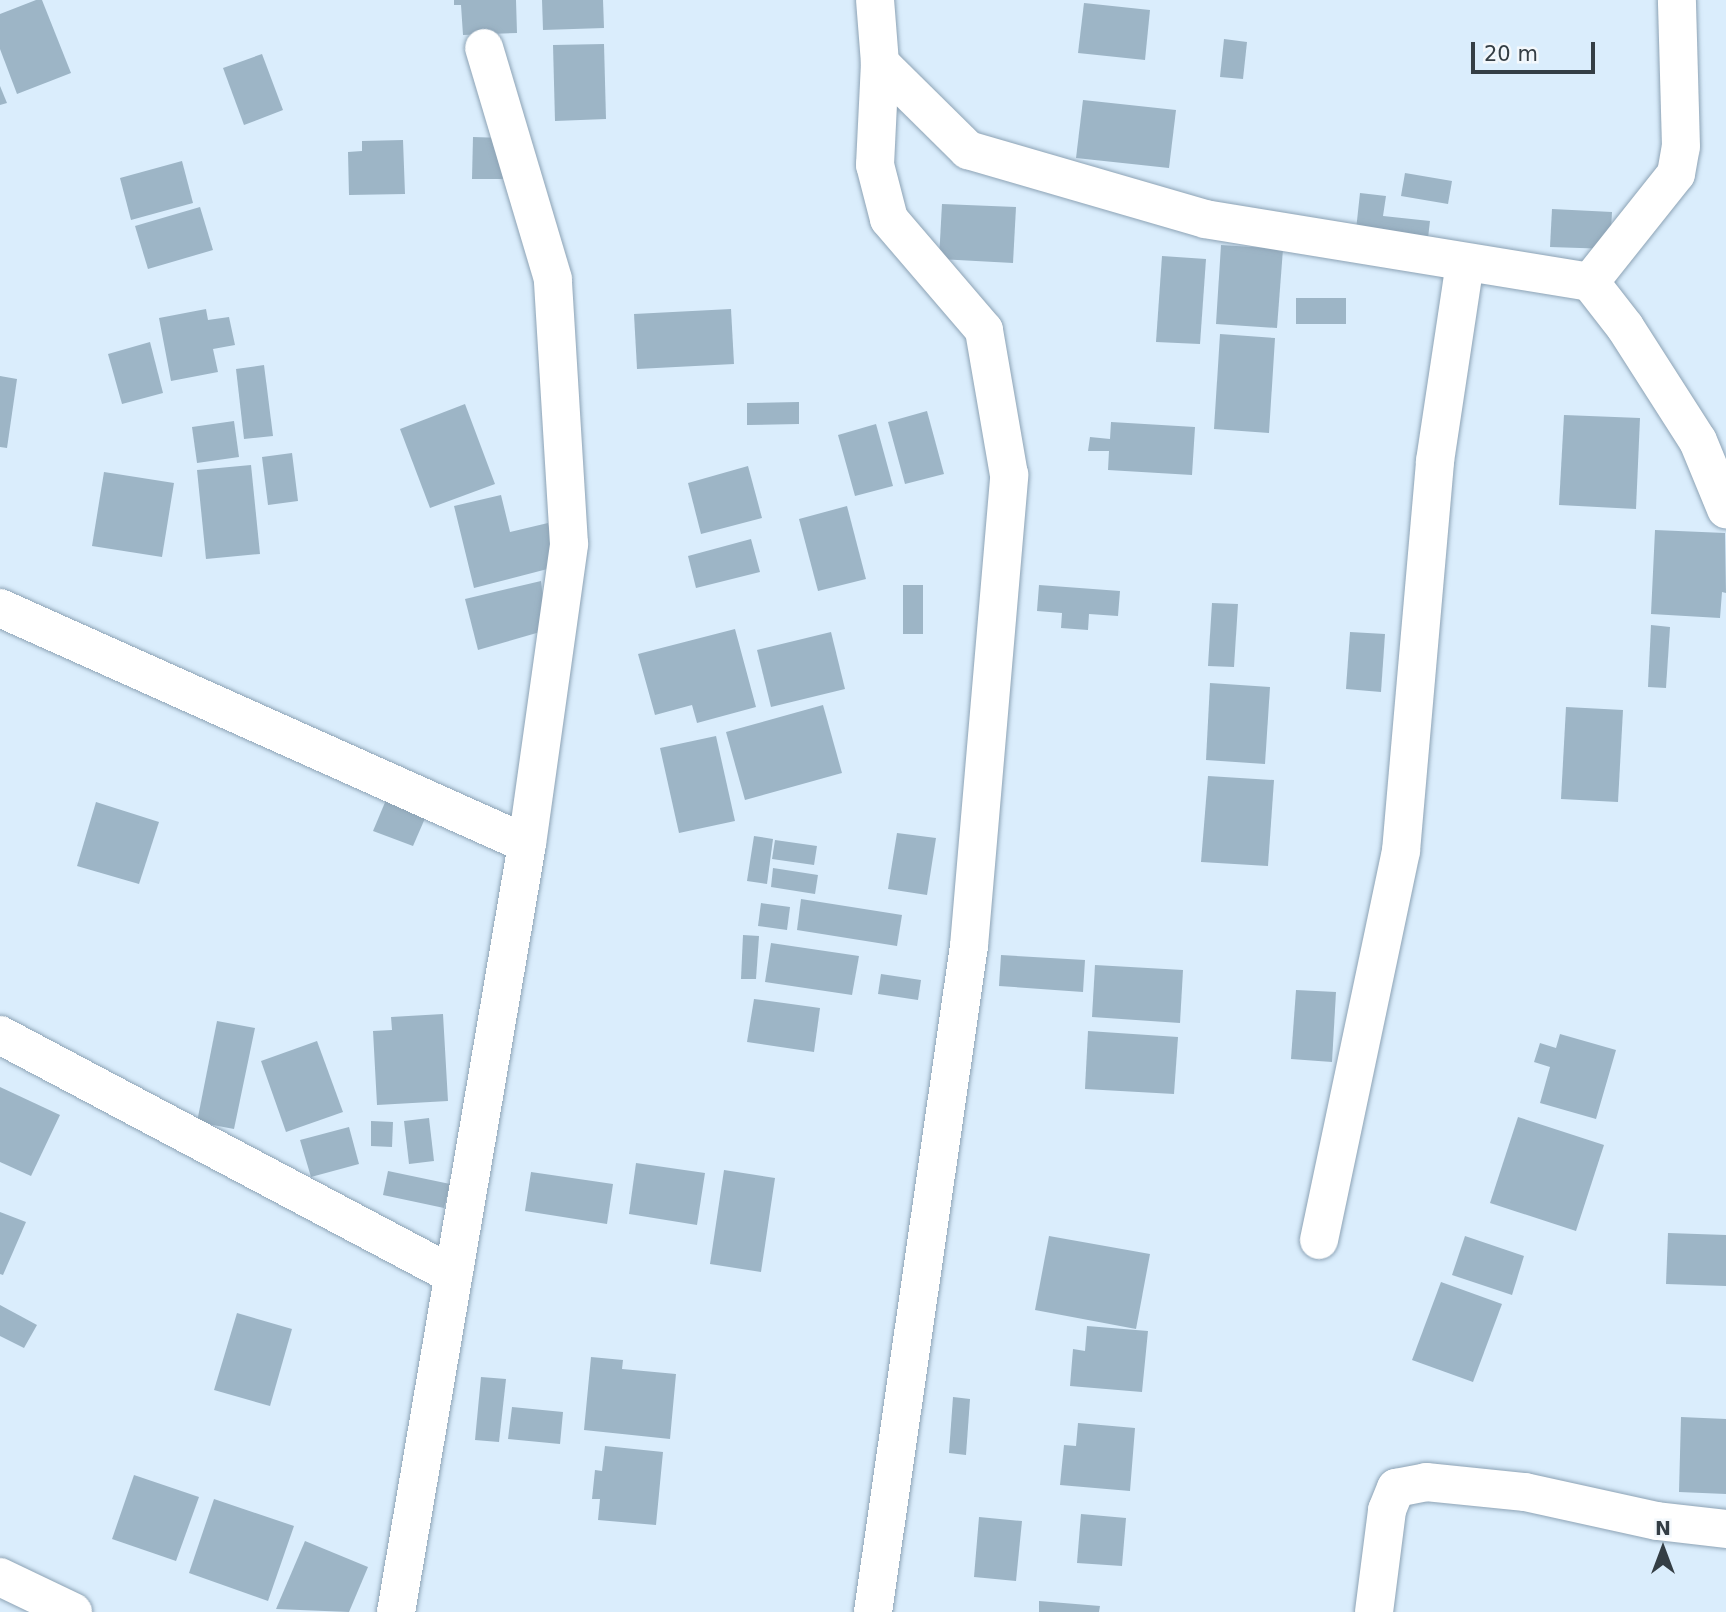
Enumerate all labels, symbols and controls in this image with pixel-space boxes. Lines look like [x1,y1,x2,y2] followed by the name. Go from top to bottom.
[1474,28,1598,72] scale bar
[1484,42,1538,66] text: 20 m
[1628,1514,1698,1584] north arrow
[1655,1517,1671,1539] text: N

